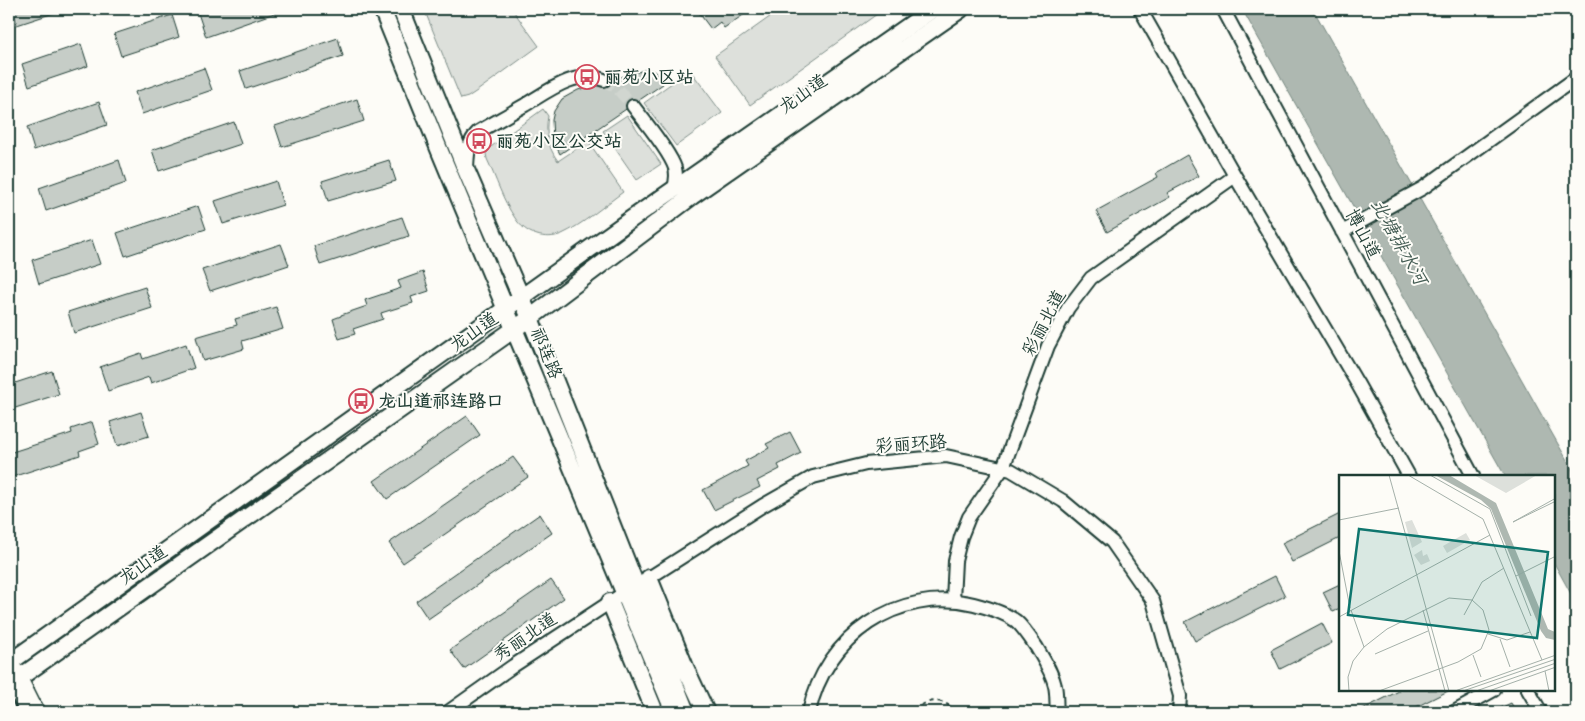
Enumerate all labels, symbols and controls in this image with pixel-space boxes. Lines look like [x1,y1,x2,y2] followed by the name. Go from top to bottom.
[574,64,600,90] bus stop icon: 丽苑小区站
[604,66,694,89] place label: 丽苑小区站
[774,69,832,119] street label: 龙山道
[466,128,492,154] bus stop icon: 丽苑小区公交站
[496,130,622,153] place label: 丽苑小区公交站
[1365,195,1434,292] water label: 北塘排水河
[1340,205,1386,263] street label: 博山道
[1017,286,1071,360] street label: 彩丽北道
[445,307,503,357] street label: 龙山道
[525,324,567,382] street label: 祁连路
[348,388,374,414] bus stop icon: 龙山道祁连路口
[378,390,504,413] place label: 龙山道祁连路口
[874,430,948,458] street label: 彩丽环路
[1339,475,1555,691] inset map
[114,540,172,590] street label: 龙山道
[489,607,561,667] street label: 秀丽北道

